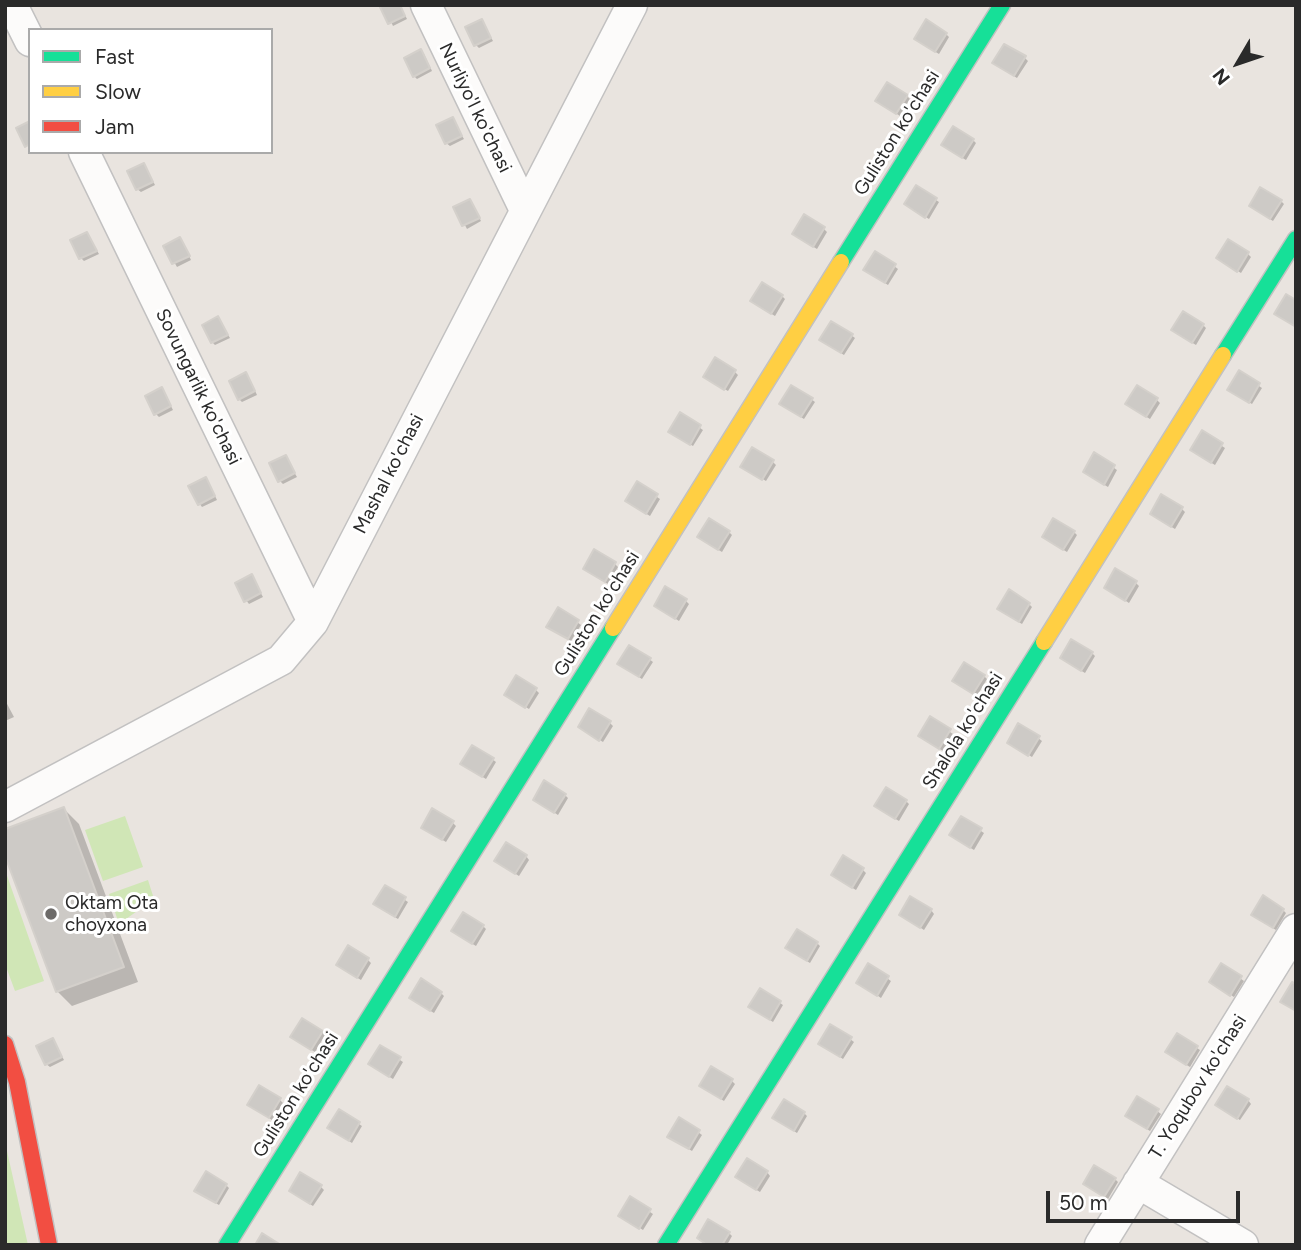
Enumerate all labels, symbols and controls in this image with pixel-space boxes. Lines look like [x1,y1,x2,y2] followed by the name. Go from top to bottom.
[28,28,273,154] legend
[1203,28,1273,98] north arrow
[434,39,516,177] street label: Nurliyo'l ko'chasi
[95,44,135,69] text: Fast
[1208,64,1235,89] text: N
[849,66,945,200] street label: Guliston ko'chasi
[95,79,141,104] text: Slow
[95,114,134,139] text: Jam
[150,305,246,469] street label: Sovungarlik ko'chasi
[349,410,429,538] street label: Mashal ko'chasi
[549,547,645,681] street label: Guliston ko'chasi
[918,668,1008,794] street label: Shalola ko'chasi
[65,892,158,936] place label: Oktam Ota choyxona
[43,906,59,922] marker: Oktam Ota choyxona
[1144,1010,1252,1164] street label: T. Yoqubov ko'chasi
[248,1028,344,1162] street label: Guliston ko'chasi
[1049,1176,1243,1220] scale bar
[1059,1190,1108,1215] text: 50 m

